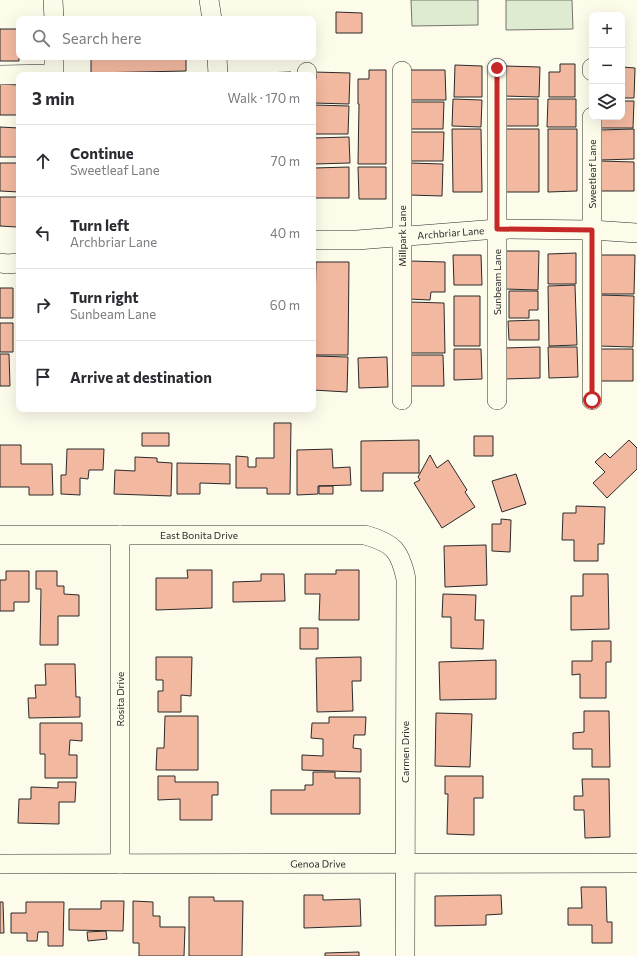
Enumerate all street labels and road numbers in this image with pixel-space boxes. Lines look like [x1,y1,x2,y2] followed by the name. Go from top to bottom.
[586,140,598,208] street label: Sweetleaf Lane
[396,205,408,267] street label: Millpark Lane
[417,224,485,241] street label: Archbriar Lane
[491,249,503,315] street label: Sunbeam Lane
[160,529,238,541] street label: East Bonita Drive
[114,672,126,726] street label: Rosita Drive
[399,721,411,783] street label: Carmen Drive
[290,857,346,870] street label: Genoa Drive

